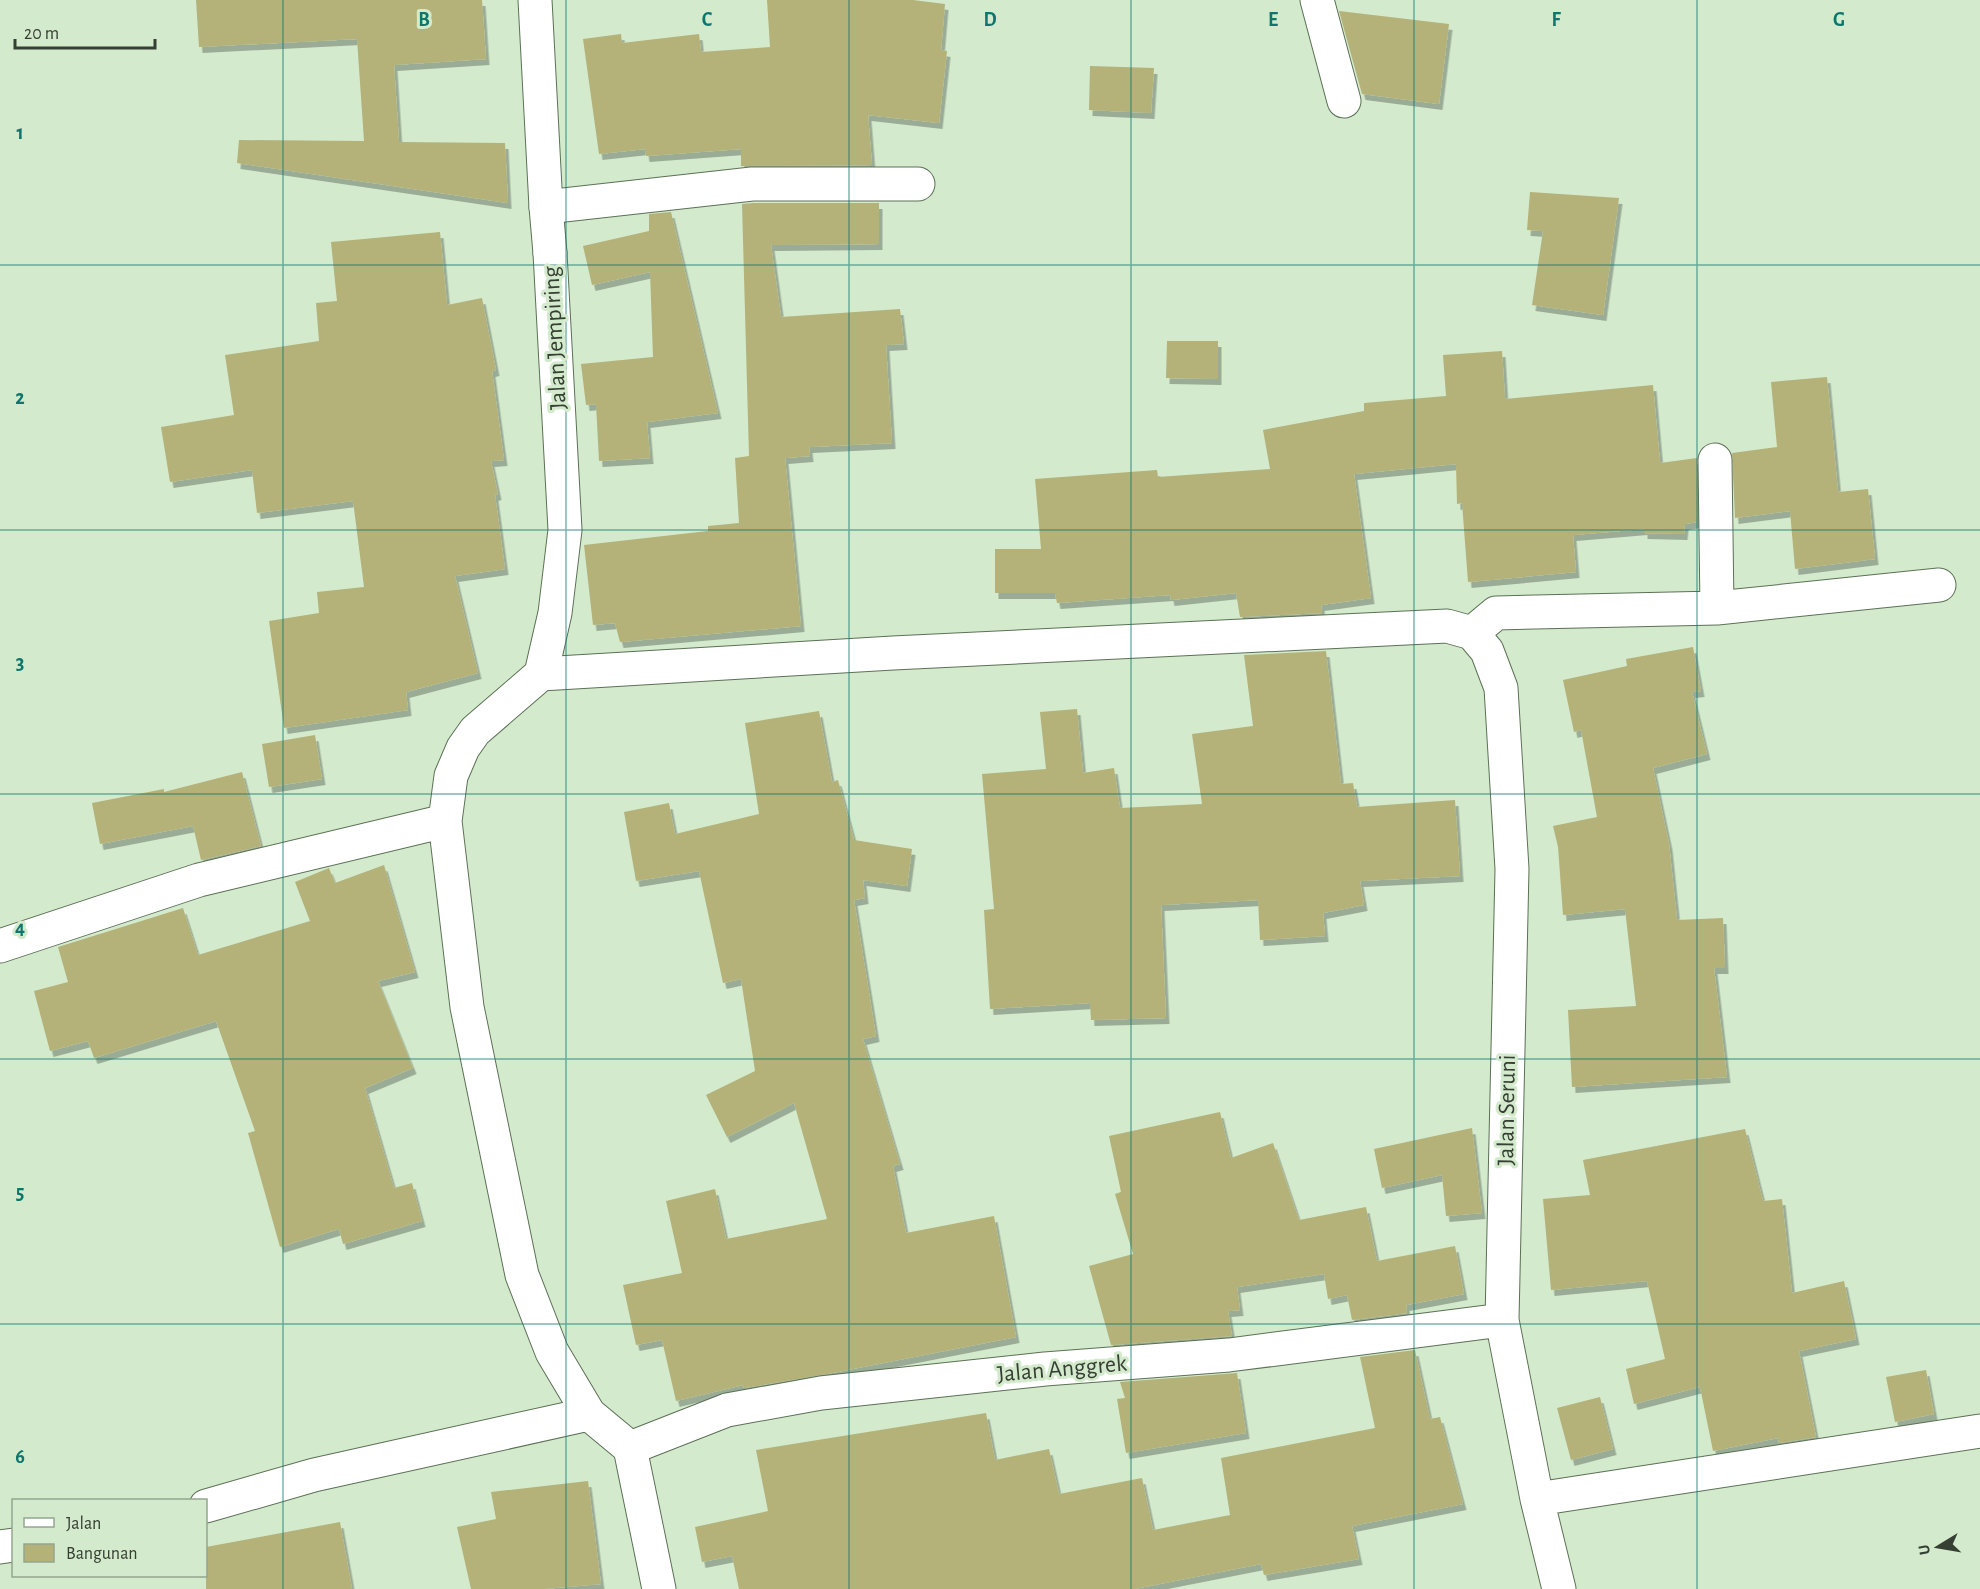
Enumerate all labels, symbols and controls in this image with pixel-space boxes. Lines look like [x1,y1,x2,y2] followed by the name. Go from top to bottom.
[418,10,430,30] text: B
[702,10,713,30] text: C
[983,10,997,30] text: D
[1268,10,1278,30] text: E
[1551,10,1561,30] text: F
[1833,10,1845,30] text: G
[15,12,154,50] scale bar
[24,25,59,43] text: 20 m
[16,123,24,143] text: 1
[539,265,571,411] street label: Jalan Jempiring
[15,388,25,408] text: 2
[16,653,24,673] text: 3
[15,918,25,938] text: 4
[1494,1054,1520,1166] street label: Jalan Seruni
[16,1183,24,1203] text: 5
[996,1351,1128,1387] street label: Jalan Anggrek
[15,1447,25,1467] text: 6
[12,1499,207,1577] legend
[66,1515,101,1533] text: Jalan
[1908,1517,1968,1577] north arrow
[1915,1543,1933,1556] text: U
[66,1545,138,1563] text: Bangunan

